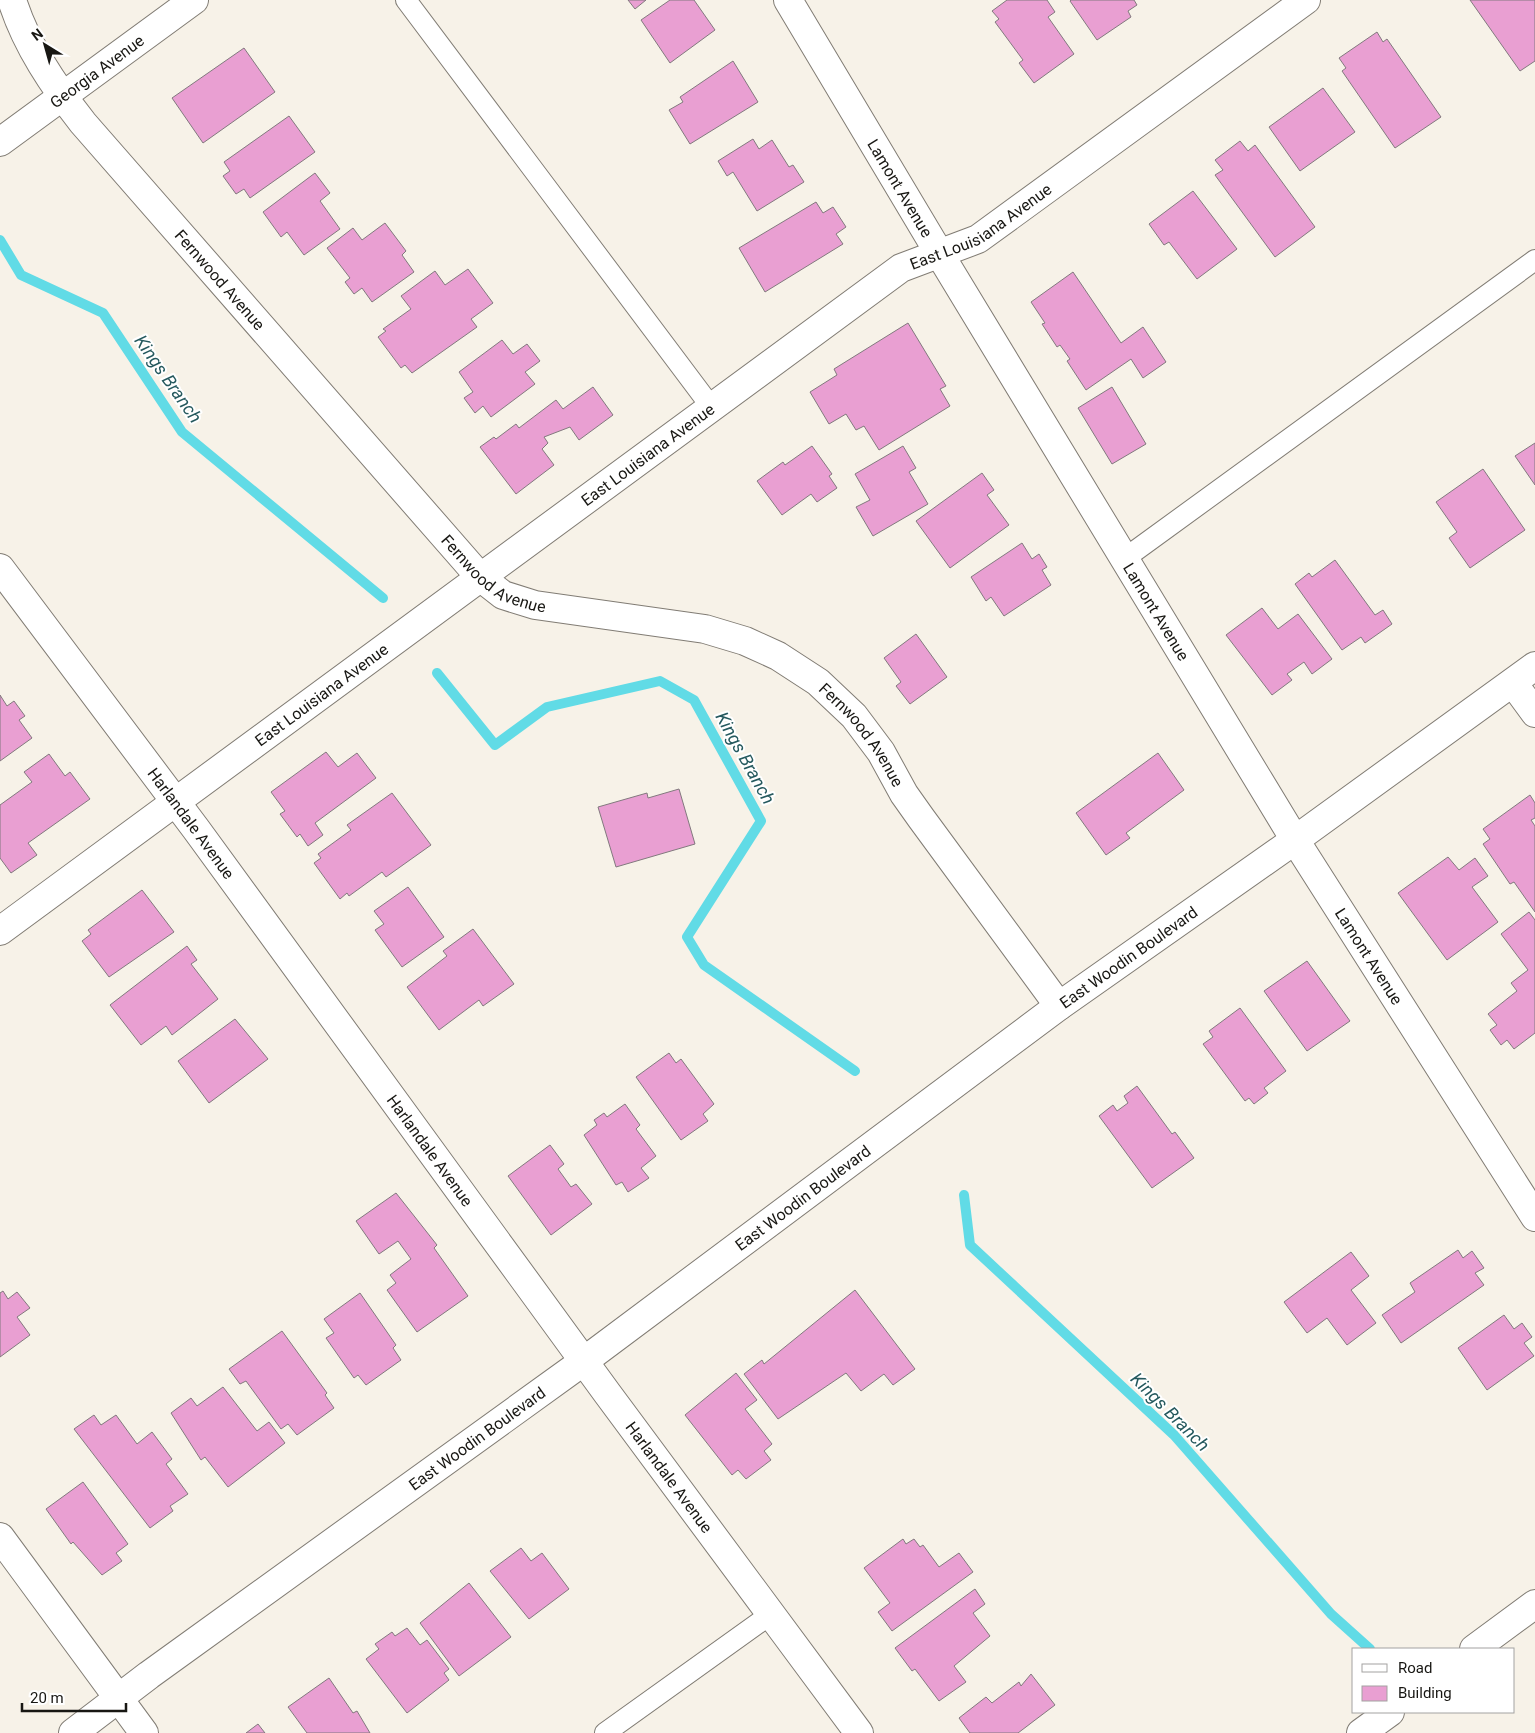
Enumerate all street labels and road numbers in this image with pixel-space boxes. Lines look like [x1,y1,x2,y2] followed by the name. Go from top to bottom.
[46,31,148,112] street label: Georgia Avenue
[863,136,936,241] street label: Lamont Avenue
[907,180,1055,274] street label: East Louisiana Avenue
[171,226,269,334] street label: Fernwood Avenue
[578,400,718,510] street label: East Louisiana Avenue
[437,531,547,616] street label: Fernwood Avenue
[1119,560,1193,664] street label: Lamont Avenue
[251,640,392,750] street label: East Louisiana Avenue
[815,679,907,790] street label: Fernwood Avenue
[144,764,238,883] street label: Harlandale Avenue
[1056,903,1201,1013] street label: East Woodin Boulevard
[1331,905,1406,1008] street label: Lamont Avenue
[383,1091,477,1210] street label: Harlandale Avenue
[732,1141,874,1255] street label: East Woodin Boulevard
[405,1383,549,1494] street label: East Woodin Boulevard
[622,1418,716,1537] street label: Harlandale Avenue

